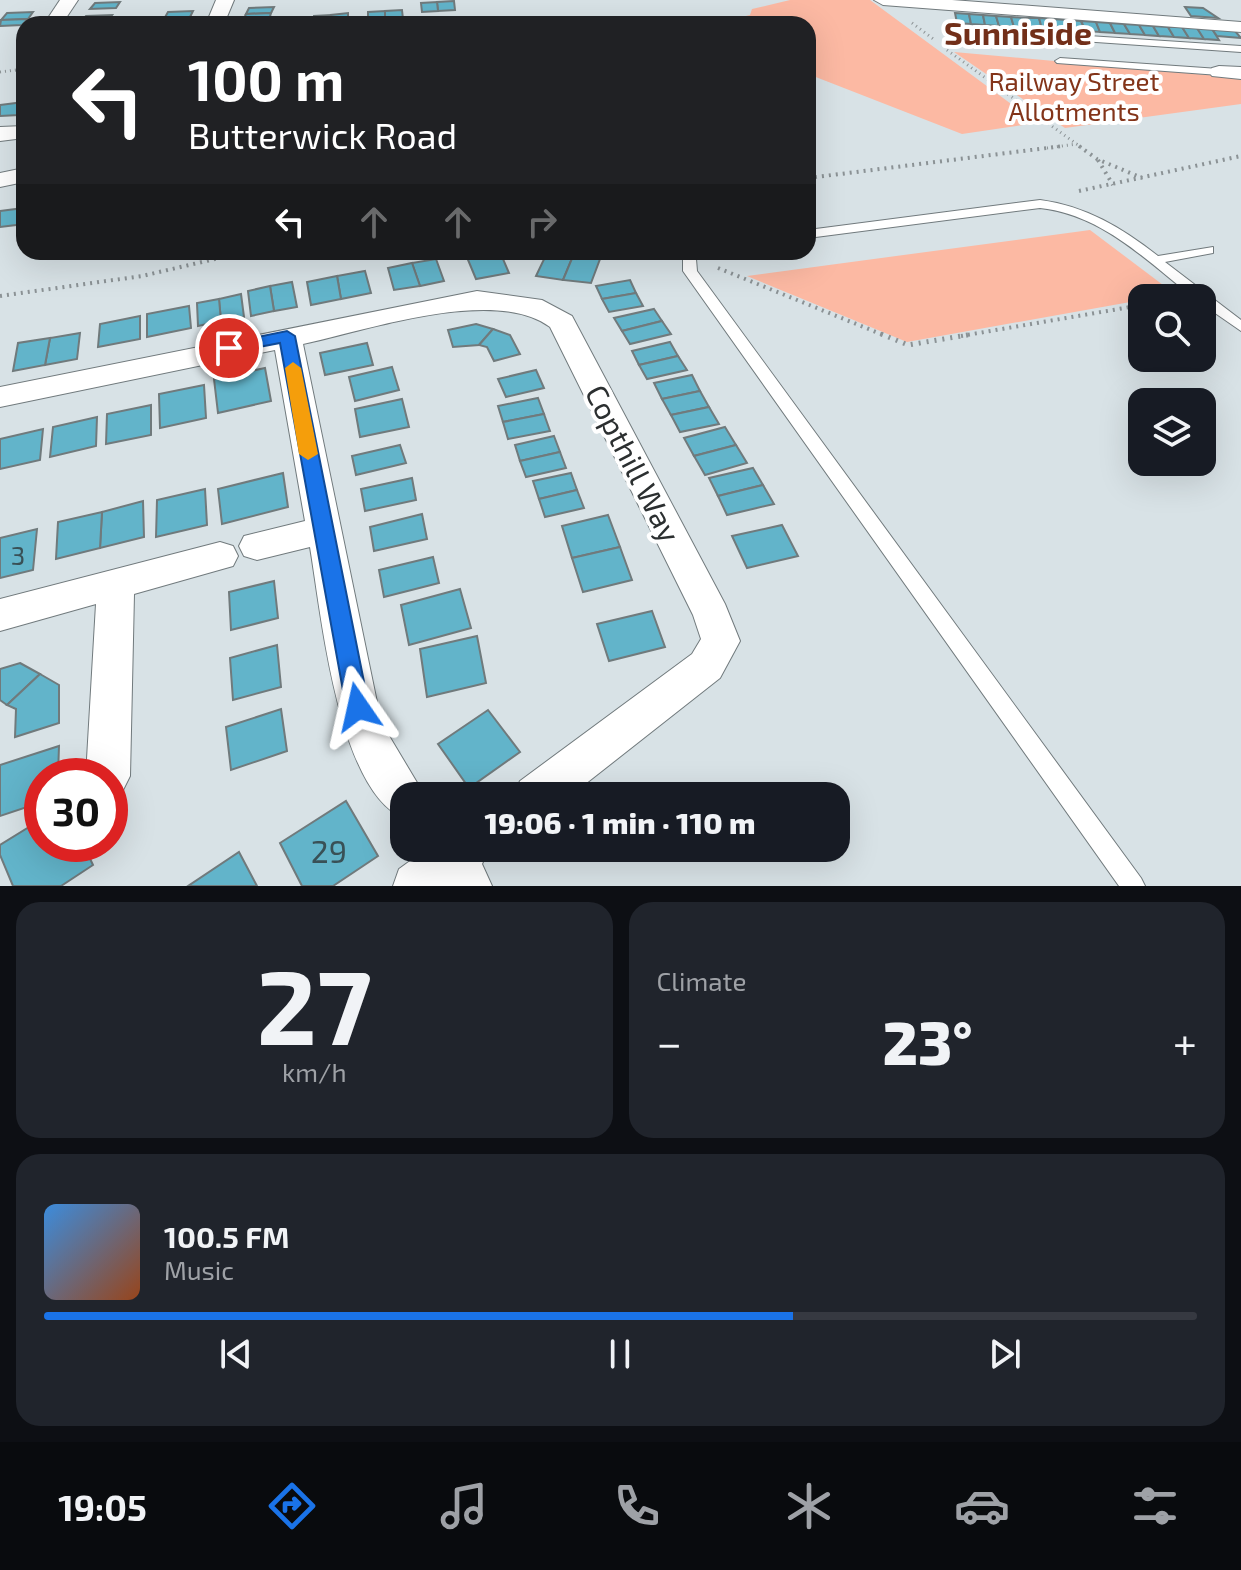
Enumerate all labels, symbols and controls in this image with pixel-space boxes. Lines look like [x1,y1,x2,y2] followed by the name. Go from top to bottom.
[944,13,1092,51] district label: Sunniside
[188,45,344,112] text: 100 m
[56,48,160,152] icon: left
[988,65,1160,126] park label: Railway Street Allotments
[188,113,457,156] text: Butterwick Road
[268,200,312,244] icon: left
[352,200,396,244] icon: ahead
[436,200,480,244] icon: ahead
[520,200,564,244] icon: right
[1128,284,1216,476] map controls
[1128,284,1216,372] button: search
[195,314,263,382] pin
[207,326,251,370] icon: arrive
[579,378,689,548] street label: Copthill Way
[1128,388,1216,476] button: layers
[11,539,25,570] house number: 3
[316,665,400,749] position arrow
[24,758,128,862] speed limit sign: 30
[485,804,755,840] text: 19:06 · 1 min · 110 m
[311,831,347,869] house number: 29
[257,941,372,1066] text: 27
[657,965,746,996] text: Climate
[883,1005,972,1077] text: 23°
[657,1015,682,1068] text: −
[1173,1015,1197,1068] text: +
[282,1056,347,1087] text: km/h
[164,1218,289,1254] text: 100.5 FM
[164,1254,234,1285] text: Music
[214,1332,258,1376] icon: previous
[598,1332,642,1376] icon: pause
[983,1332,1027,1376] icon: next
[264,1478,320,1534] icon: directions
[436,1478,492,1534] icon: music
[609,1478,665,1534] icon: phone
[781,1478,837,1534] icon: climate
[954,1478,1010,1534] icon: car
[1127,1478,1183,1534] icon: filters
[58,1485,147,1528] text: 19:05

